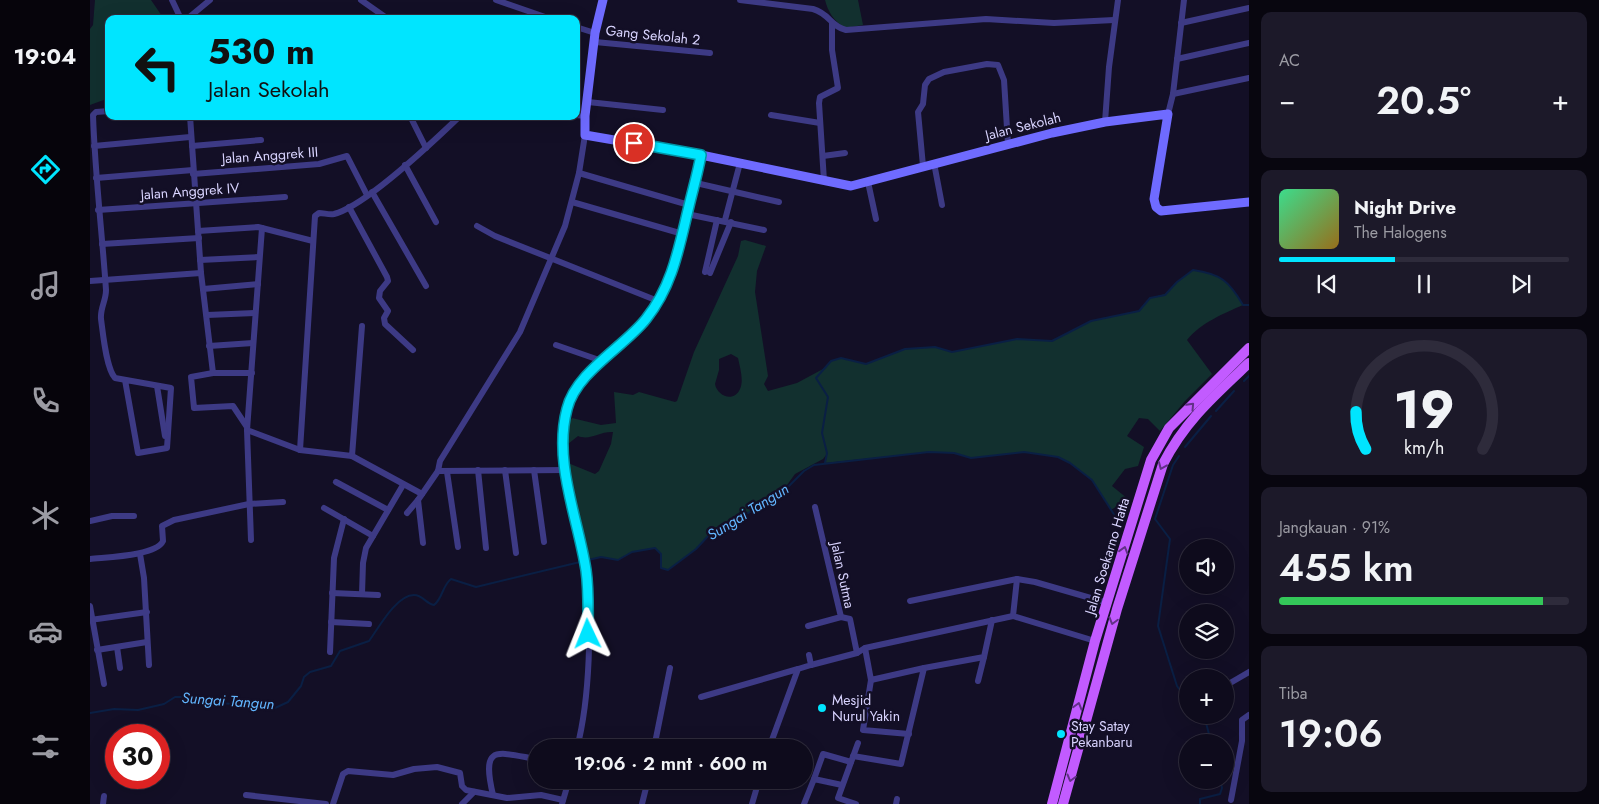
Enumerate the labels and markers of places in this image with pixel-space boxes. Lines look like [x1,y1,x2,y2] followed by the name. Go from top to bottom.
[613,122,655,164] pin
[832,690,900,726] place label: Mesjid Nurul Yakin
[816,702,828,714] marker: Mesjid Nurul Yakin
[1071,716,1133,752] place label: Stay Satay Pekanbaru
[1055,728,1067,740] marker: Stay Satay Pekanbaru

